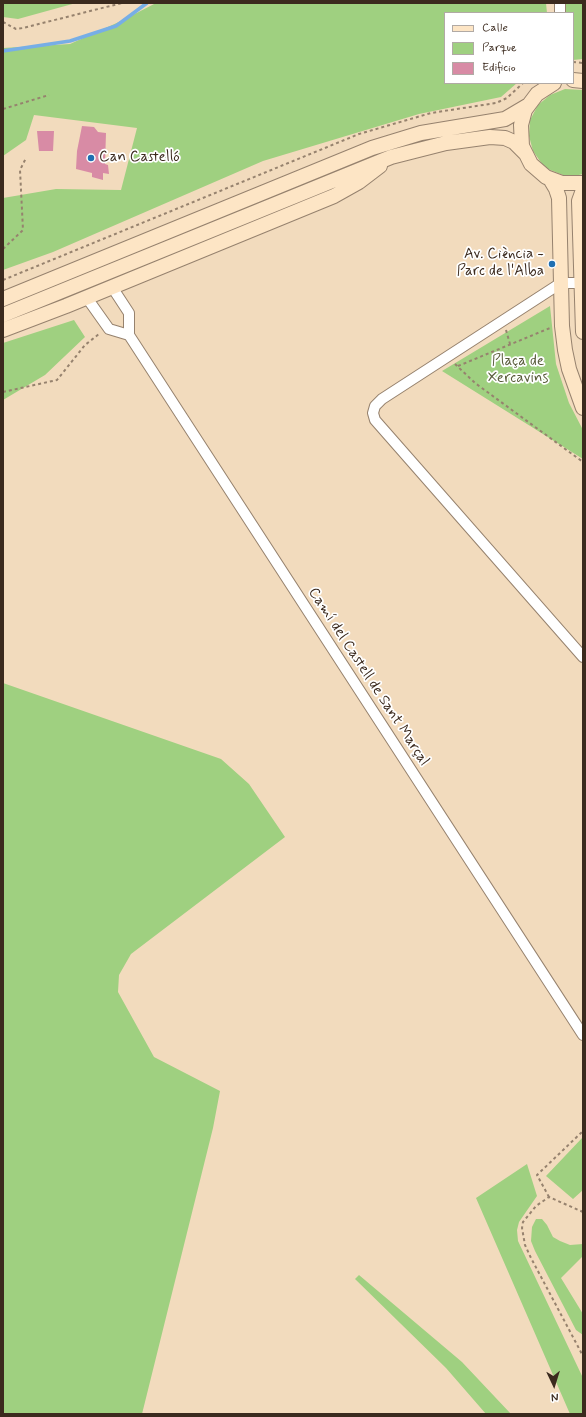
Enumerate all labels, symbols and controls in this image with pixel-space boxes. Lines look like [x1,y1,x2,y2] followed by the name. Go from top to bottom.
[444,12,574,84] legend
[482,20,508,36] text: Calle
[482,40,517,56] text: Parque
[482,60,516,76] text: Edificio
[99,149,180,167] place label: Can Castelló
[86,153,96,163] marker: Can Castelló
[457,246,544,281] place label: Av. Ciència - Parc de l'Alba
[547,259,557,269] marker: Av. Ciència - Parc de l'Alba
[488,353,548,388] park label: Plaça de Xercavins
[304,585,432,769] street label: Camí del Castell de Sant Marçal
[534,1365,574,1405] north arrow
[551,1390,559,1404] text: N

